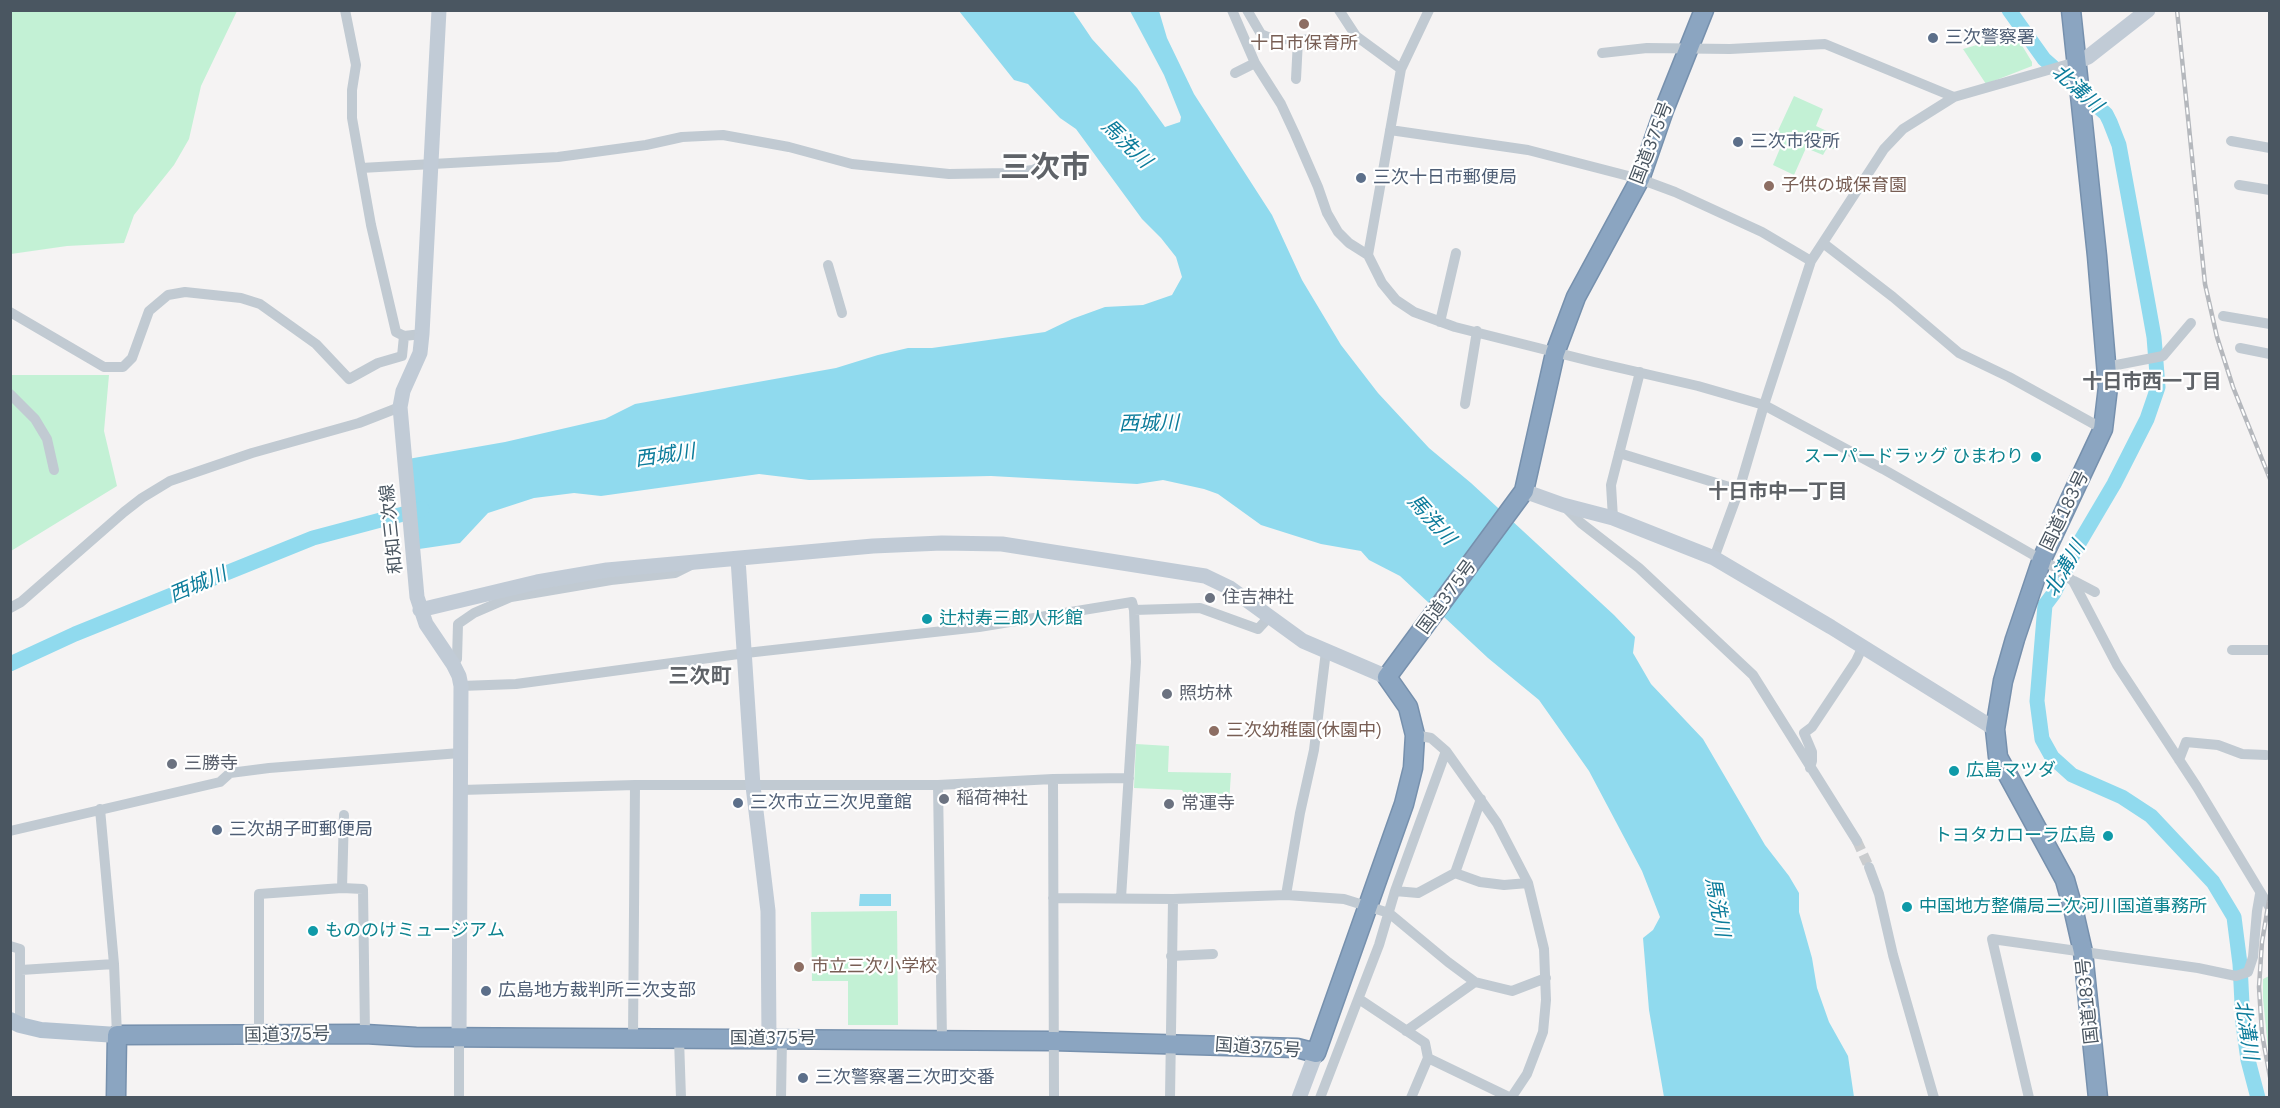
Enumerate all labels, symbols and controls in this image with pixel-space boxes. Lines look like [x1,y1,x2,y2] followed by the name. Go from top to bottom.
[1297,17,1311,31] marker: 十日市保育所
[1945,27,2035,49] place label: 三次警察署
[1926,31,1940,45] marker: 三次警察署
[1250,33,1358,55] place label: 十日市保育所
[2047,60,2107,118] water label: 北溝川
[1626,99,1678,187] street label: 国道375号
[1096,115,1156,173] water label: 馬洗川
[1750,131,1840,153] place label: 三次市役所
[1731,135,1745,149] marker: 三次市役所
[1000,150,1090,186] district label: 三次市
[1373,167,1517,189] place label: 三次十日市郵便局
[1354,171,1368,185] marker: 三次十日市郵便局
[1781,175,1907,197] place label: 子供の城保育園
[1762,179,1776,193] marker: 子供の城保育園
[2082,370,2222,394] district label: 十日市西一丁目
[1119,411,1179,437] water label: 西城川
[634,440,696,472] water label: 西城川
[1804,446,2024,468] place label: スーパードラッグ ひまわり
[2029,450,2043,464] marker: スーパードラッグ ひまわり
[2036,467,2094,555] street label: 国道183号
[1708,480,1848,504] district label: 十日市中一丁目
[377,483,407,575] street label: 和知三次線
[1402,490,1460,550] water label: 馬洗川
[2040,537,2090,601] water label: 北溝川
[1413,556,1481,638] street label: 国道375号
[166,562,230,608] water label: 西城川
[1222,587,1294,609] place label: 住吉神社
[1203,591,1217,605] marker: 住吉神社
[939,608,1083,630] place label: 辻村寿三郎人形館
[920,612,934,626] marker: 辻村寿三郎人形館
[669,664,731,690] district label: 三次町
[1179,683,1233,705] place label: 照坊林
[1160,687,1174,701] marker: 照坊林
[1226,720,1382,742] place label: 三次幼稚園(休園中)
[1207,724,1221,738] marker: 三次幼稚園(休園中)
[184,753,238,775] place label: 三勝寺
[165,757,179,771] marker: 三勝寺
[1966,760,2056,782] place label: 広島マツダ
[1947,764,1961,778] marker: 広島マツダ
[956,788,1028,810] place label: 稲荷神社
[750,792,912,814] place label: 三次市立三次児童館
[937,792,951,806] marker: 稲荷神社
[1181,793,1235,815] place label: 常運寺
[731,796,745,810] marker: 三次市立三次児童館
[1162,797,1176,811] marker: 常運寺
[229,819,373,841] place label: 三次胡子町郵便局
[210,823,224,837] marker: 三次胡子町郵便局
[1934,825,2096,847] place label: トヨタカローラ広島
[2101,829,2115,843] marker: トヨタカローラ広島
[1700,875,1734,939] water label: 馬洗川
[1919,896,2207,918] place label: 中国地方整備局三次河川国道事務所
[1900,900,1914,914] marker: 中国地方整備局三次河川国道事務所
[325,920,505,942] place label: もののけミュージアム
[306,924,320,938] marker: もののけミュージアム
[811,956,937,978] place label: 市立三次小学校
[2073,957,2103,1045] street label: 国道183号
[792,960,806,974] marker: 市立三次小学校
[498,980,696,1002] place label: 広島地方裁判所三次支部
[479,984,493,998] marker: 広島地方裁判所三次支部
[2229,998,2263,1062] water label: 北溝川
[244,1023,330,1047] street label: 国道375号
[730,1028,816,1050] street label: 国道375号
[1214,1034,1302,1062] street label: 国道375号
[815,1067,995,1089] place label: 三次警察署三次町交番
[796,1071,810,1085] marker: 三次警察署三次町交番

